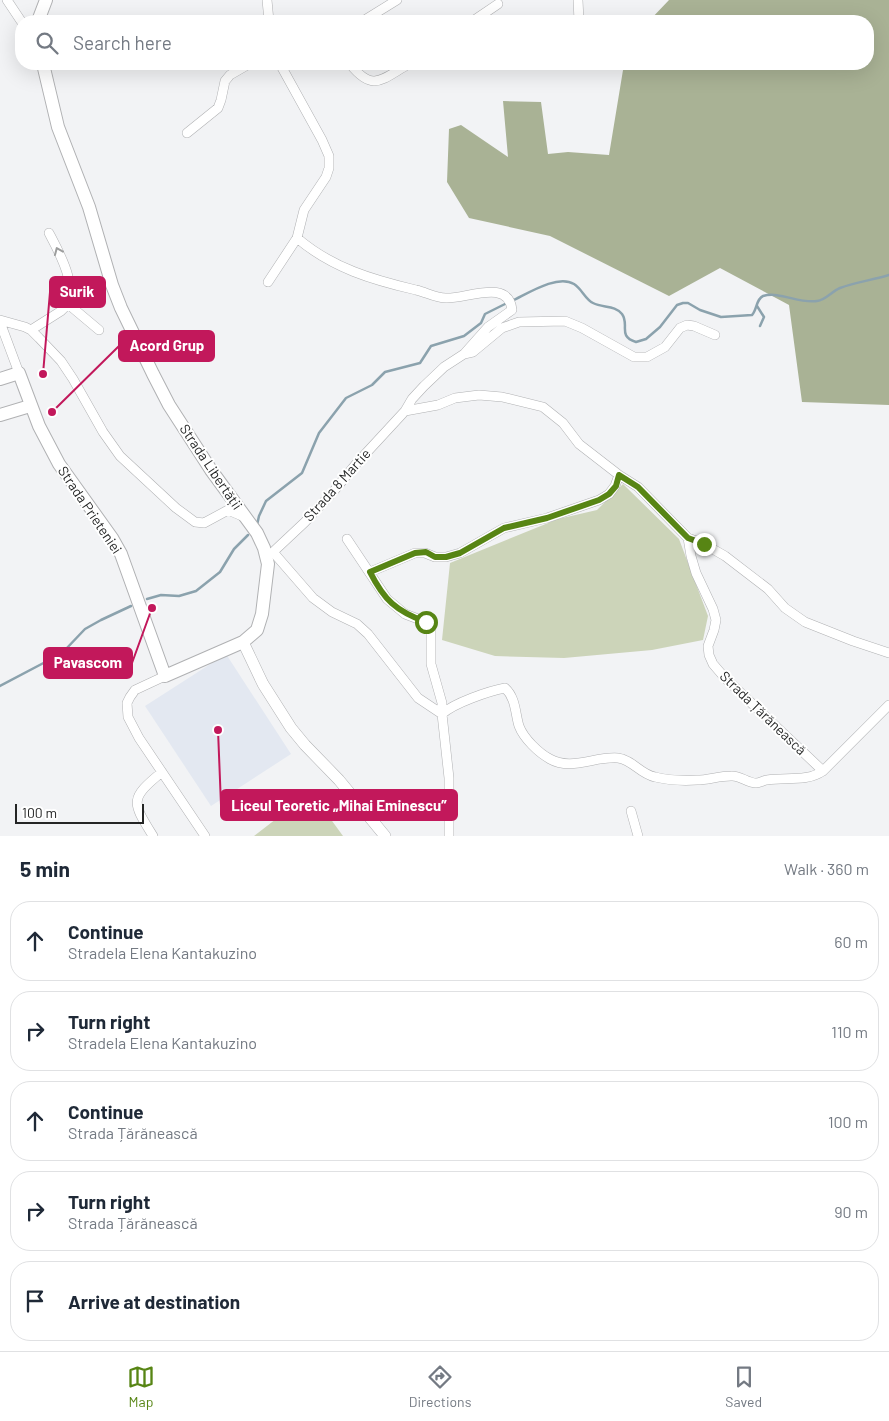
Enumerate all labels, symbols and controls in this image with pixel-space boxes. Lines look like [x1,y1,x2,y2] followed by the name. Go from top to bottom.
[15,15,874,70] search box
[33,29,61,57] icon: search
[73,31,172,54] text: Search here
[53,247,64,256] one-way arrow
[50,277,105,307] callout: Surik
[60,282,94,300] text: Surik
[119,331,214,361] callout: Acord Grup
[130,336,204,354] text: Acord Grup
[177,421,246,513] street label: Strada Libertății
[300,445,374,524] street label: Strada 8 Martie
[55,463,126,557] street label: Strada Prieteniei
[693,533,716,556] route end
[415,611,438,634] route start
[44,648,132,678] callout: Pavascom
[54,653,122,671] text: Pavascom
[717,667,810,758] street label: Strada Țărănească
[221,790,457,820] callout: Liceul Teoretic „Mihai Eminescu”
[231,796,447,814] text: Liceul Teoretic „Mihai Eminescu”
[15,801,144,824] scale bar
[22,804,57,821] text: 100 m
[20,856,70,881] text: 5 min
[784,859,869,878] text: Walk · 360 m
[68,920,144,943] text: Continue
[21,927,49,955] icon: ahead
[834,932,868,951] text: 60 m
[68,943,257,962] text: Stradela Elena Kantakuzino
[68,1010,150,1033] text: Turn right
[21,1017,49,1045] icon: right
[831,1022,868,1041] text: 110 m
[68,1033,257,1052] text: Stradela Elena Kantakuzino
[68,1100,144,1123] text: Continue
[21,1107,49,1135] icon: ahead
[828,1112,868,1131] text: 100 m
[68,1123,198,1142] text: Strada Țărănească
[68,1190,150,1213] text: Turn right
[21,1197,49,1225] icon: right
[834,1202,868,1221] text: 90 m
[68,1213,198,1232] text: Strada Țărănească
[21,1287,49,1315] icon: arrive
[68,1290,240,1313] text: Arrive at destination
[127,1363,155,1410] tab: Map
[409,1363,471,1410] tab: Directions
[725,1363,762,1410] tab: Saved

